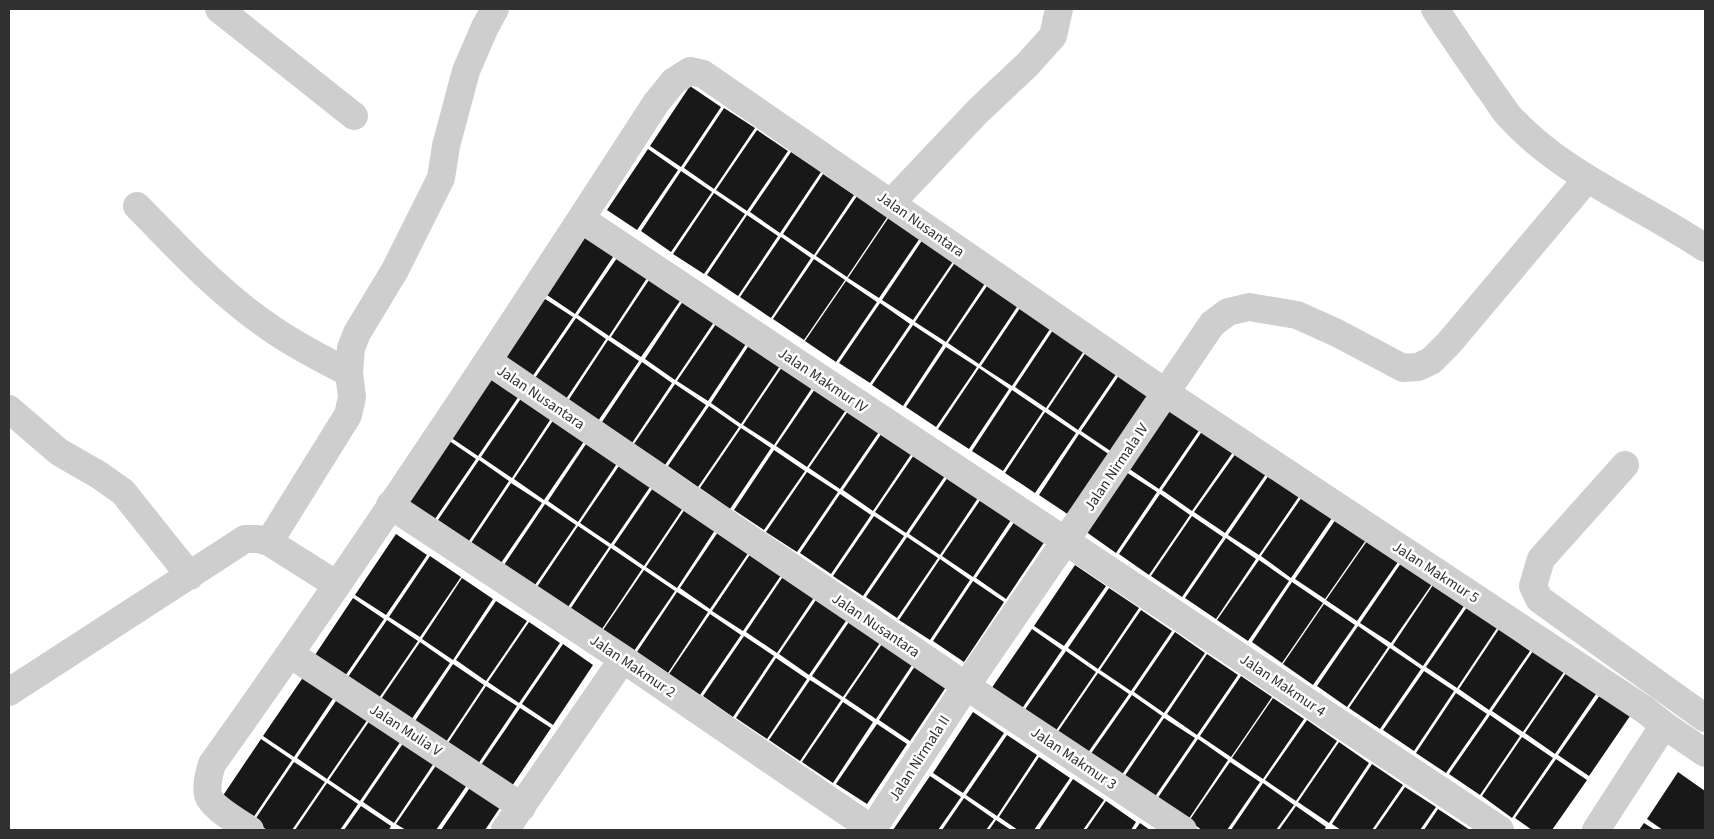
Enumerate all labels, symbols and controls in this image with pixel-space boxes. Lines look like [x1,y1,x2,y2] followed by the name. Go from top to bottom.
[873,187,969,262] street label: Jalan Nusantara
[774,343,872,418] street label: Jalan Makmur IV
[493,360,589,435] street label: Jalan Nusantara
[1079,419,1154,515] street label: Jalan Nirmala IV
[1388,537,1483,608] street label: Jalan Makmur 5
[828,588,924,663] street label: Jalan Nusantara
[586,630,680,703] street label: Jalan Makmur 2
[1236,649,1330,722] street label: Jalan Makmur 4
[366,699,446,762] street label: Jalan Mulia V
[884,711,955,805] street label: Jalan Nirmala II
[1027,722,1121,795] street label: Jalan Makmur 3

